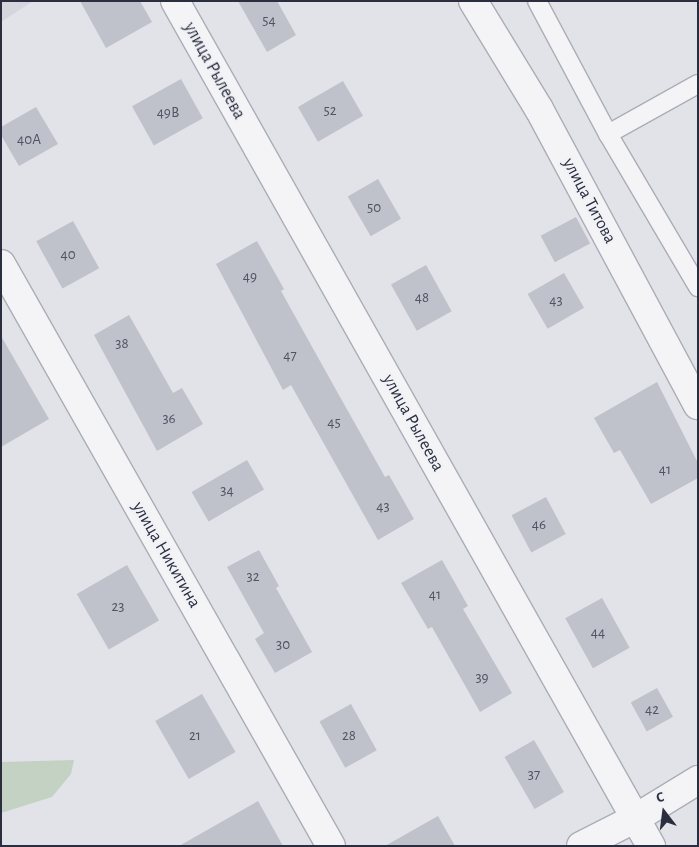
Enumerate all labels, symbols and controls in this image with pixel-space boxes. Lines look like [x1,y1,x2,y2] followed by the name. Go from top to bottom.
[262,12,276,30] house number: 54
[178,19,250,123] street label: улица Рылеева
[323,102,337,120] house number: 52
[157,104,179,122] house number: 49В
[17,131,41,149] house number: 40А
[557,154,621,248] street label: улица Титова
[367,199,381,217] house number: 50
[60,246,76,264] house number: 40
[243,268,257,286] house number: 49
[415,289,429,307] house number: 48
[549,292,563,310] house number: 43
[115,335,129,353] house number: 38
[283,347,297,365] house number: 47
[377,371,449,475] street label: улица Рылеева
[162,410,176,428] house number: 36
[327,414,341,432] house number: 45
[659,461,671,479] house number: 41
[220,482,234,500] house number: 34
[127,498,205,612] street label: улица Никитина
[376,498,390,516] house number: 43
[532,516,546,534] house number: 46
[246,568,260,586] house number: 32
[429,586,441,604] house number: 41
[111,598,125,616] house number: 23
[591,624,605,642] house number: 44
[276,636,290,654] house number: 30
[475,669,489,687] house number: 39
[645,701,659,719] house number: 42
[189,727,201,745] house number: 21
[342,727,356,745] house number: 28
[528,766,540,784] house number: 37
[639,787,689,837] north arrow
[655,790,666,805] text: С

